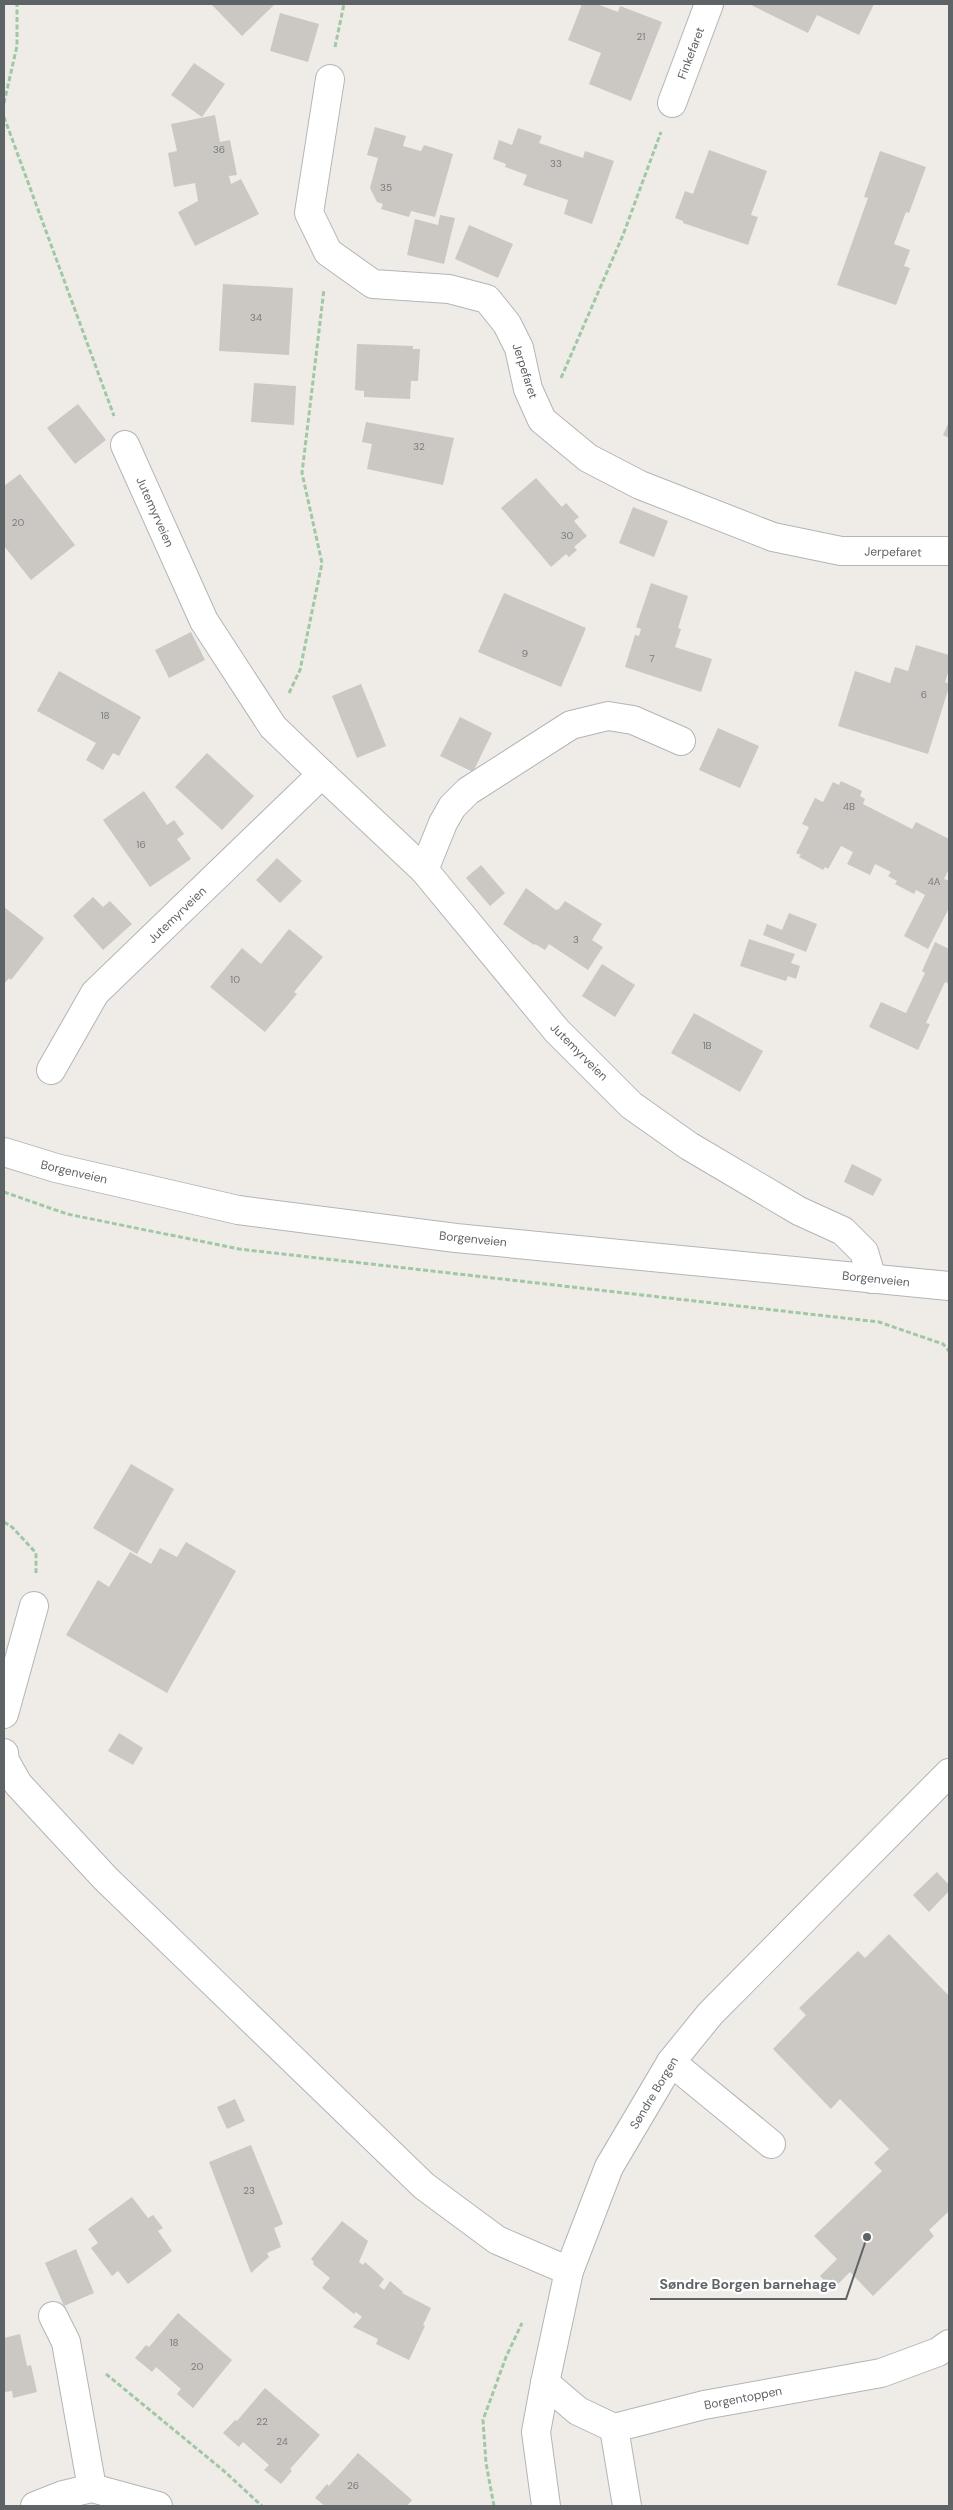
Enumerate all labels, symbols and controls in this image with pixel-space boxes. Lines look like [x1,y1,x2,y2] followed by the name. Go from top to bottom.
[674,24,708,81] street label: Finkefaret
[637,30,645,43] house number: 21
[213,143,225,156] house number: 36
[550,157,562,170] house number: 33
[380,181,392,194] house number: 35
[250,311,262,324] house number: 34
[509,341,542,401] street label: Jerpefaret
[413,440,425,453] house number: 32
[132,474,178,550] street label: Jutemyrveien
[12,516,24,529] house number: 20
[561,529,574,542] house number: 30
[864,543,922,561] street label: Jerpefaret
[522,647,528,660] house number: 9
[649,652,655,665] house number: 7
[921,688,927,701] house number: 6
[100,709,110,722] house number: 18
[843,800,855,813] house number: 4B
[136,838,146,851] house number: 16
[928,875,941,888] house number: 4A
[144,883,210,947] street label: Jutemyrveien
[573,933,579,946] house number: 3
[230,973,240,986] house number: 10
[547,1020,611,1084] street label: Jutemyrveien
[702,1039,712,1052] house number: 1B
[39,1157,109,1187] street label: Borgenveien
[438,1227,508,1251] street label: Borgenveien
[841,1267,911,1291] street label: Borgenveien
[626,2054,682,2132] street label: Søndre Borgen
[243,2184,255,2197] house number: 23
[650,2270,846,2299] callout: Søndre Borgen barnehage
[660,2275,836,2293] text: Søndre Borgen barnehage
[169,2336,179,2349] house number: 18
[191,2360,203,2373] house number: 20
[703,2383,783,2413] street label: Borgentoppen
[256,2415,268,2428] house number: 22
[276,2435,288,2448] house number: 24
[347,2479,359,2492] house number: 26

